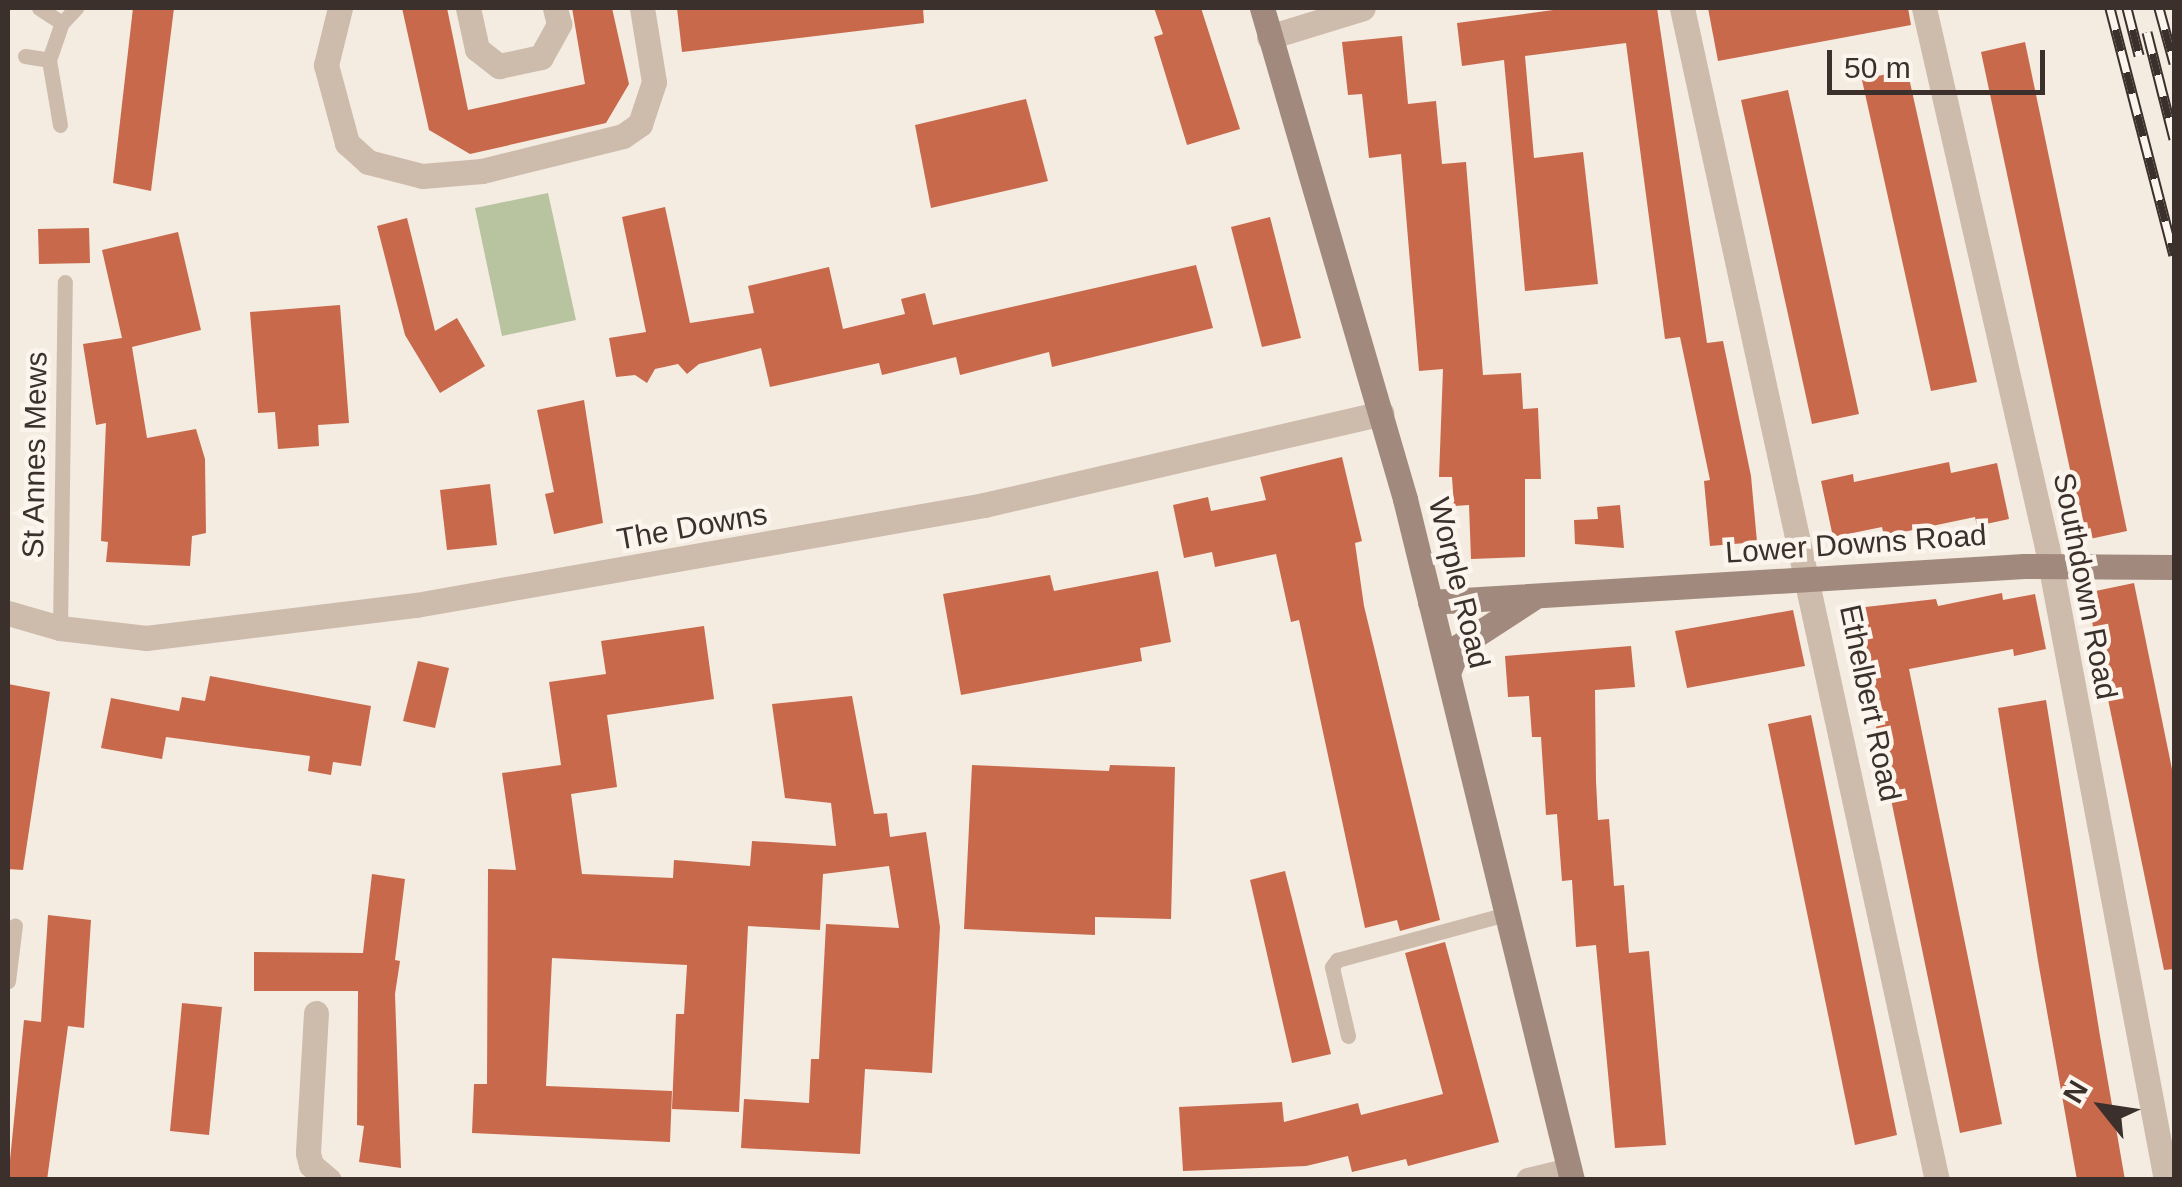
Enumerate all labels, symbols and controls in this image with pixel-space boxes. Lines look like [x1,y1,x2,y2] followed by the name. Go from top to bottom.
[1832,30,2050,92] scale bar
[1844,51,1911,84] text: 50 m
[15,350,55,560] street label: St Annes Mews
[2045,470,2125,702] street label: Southdown Road
[1420,494,1498,672] street label: Worple Road
[614,496,770,558] street label: The Downs
[1724,517,1988,571] street label: Lower Downs Road
[1832,601,1908,805] street label: Ethelbert Road
[2052,1057,2152,1157] north arrow
[2057,1075,2094,1108] text: N

